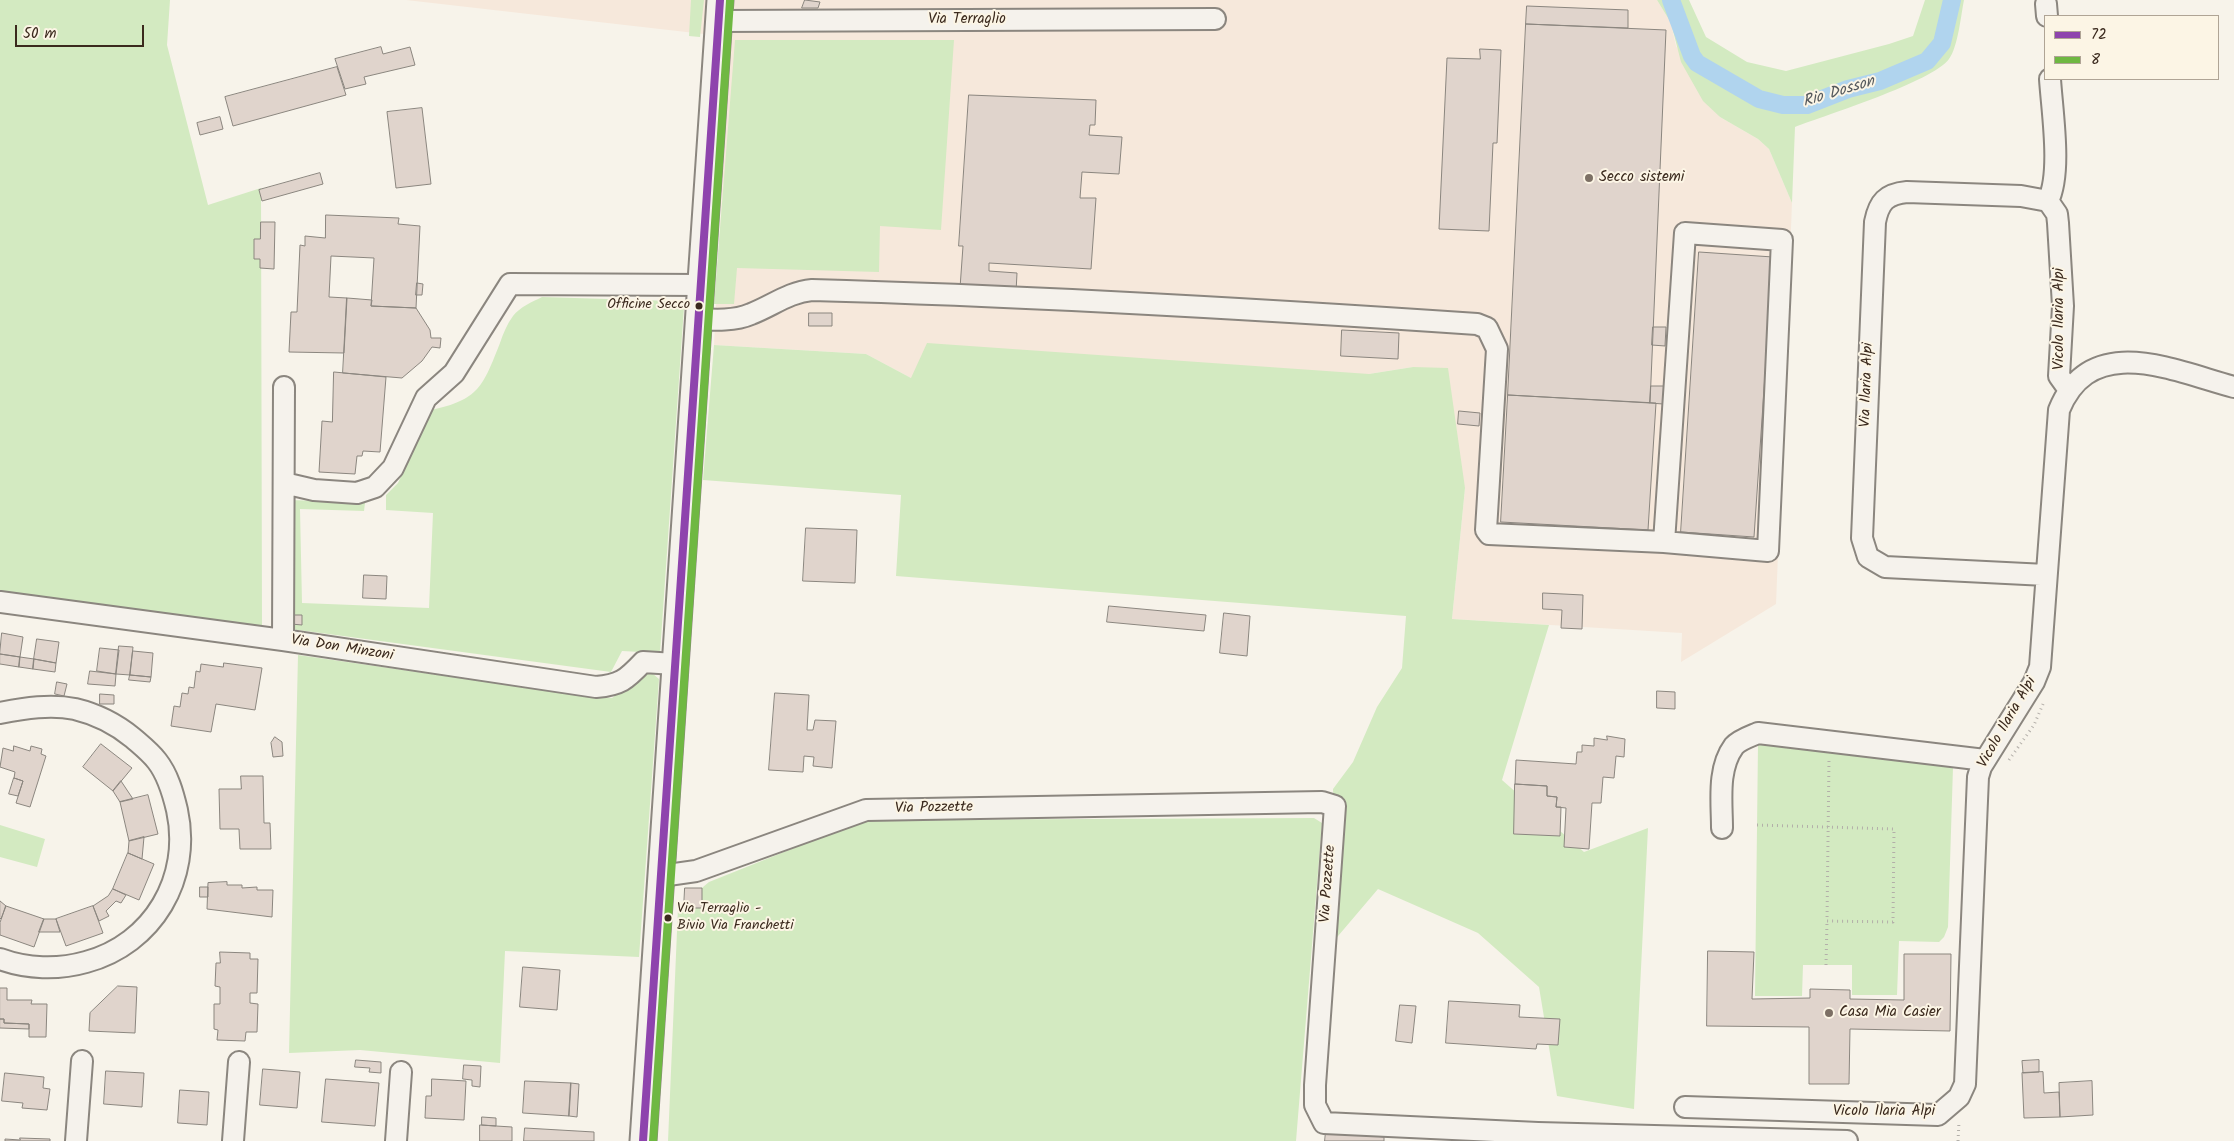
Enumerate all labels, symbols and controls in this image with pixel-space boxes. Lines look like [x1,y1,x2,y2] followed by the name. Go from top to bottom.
[928,11,1006,29] street label: Via Terraglio
[18,15,146,47] scale bar
[2044,15,2219,80] legend
[23,22,57,46] text: 50 m
[2091,23,2107,47] text: 72
[2091,48,2100,72] text: 8
[1801,73,1877,113] water label: Rio Dosson
[1599,169,1684,187] place label: Secco sistemi
[1583,172,1595,184] marker: Secco sistemi
[2051,268,2069,370] street label: Vicolo Ilaria Alpi
[607,298,690,314] place label: Officine Secco
[694,301,704,311] marker: Officine Secco
[1858,342,1878,428] street label: Via Ilaria Alpi
[290,632,394,666] street label: Via Don Minzoni
[1975,674,2041,772] street label: Vicolo Ilaria Alpi
[895,799,973,819] street label: Via Pozzette
[1317,845,1341,923] street label: Via Pozzette
[677,902,794,934] place label: Via Terraglio - Bivio Via Franchetti
[663,913,673,923] marker: Via Terraglio - Bivio Via Franchetti
[1839,1004,1941,1022] place label: Casa Mia Casier
[1823,1007,1835,1019] marker: Casa Mia Casier
[1833,1103,1935,1121] street label: Vicolo Ilaria Alpi

